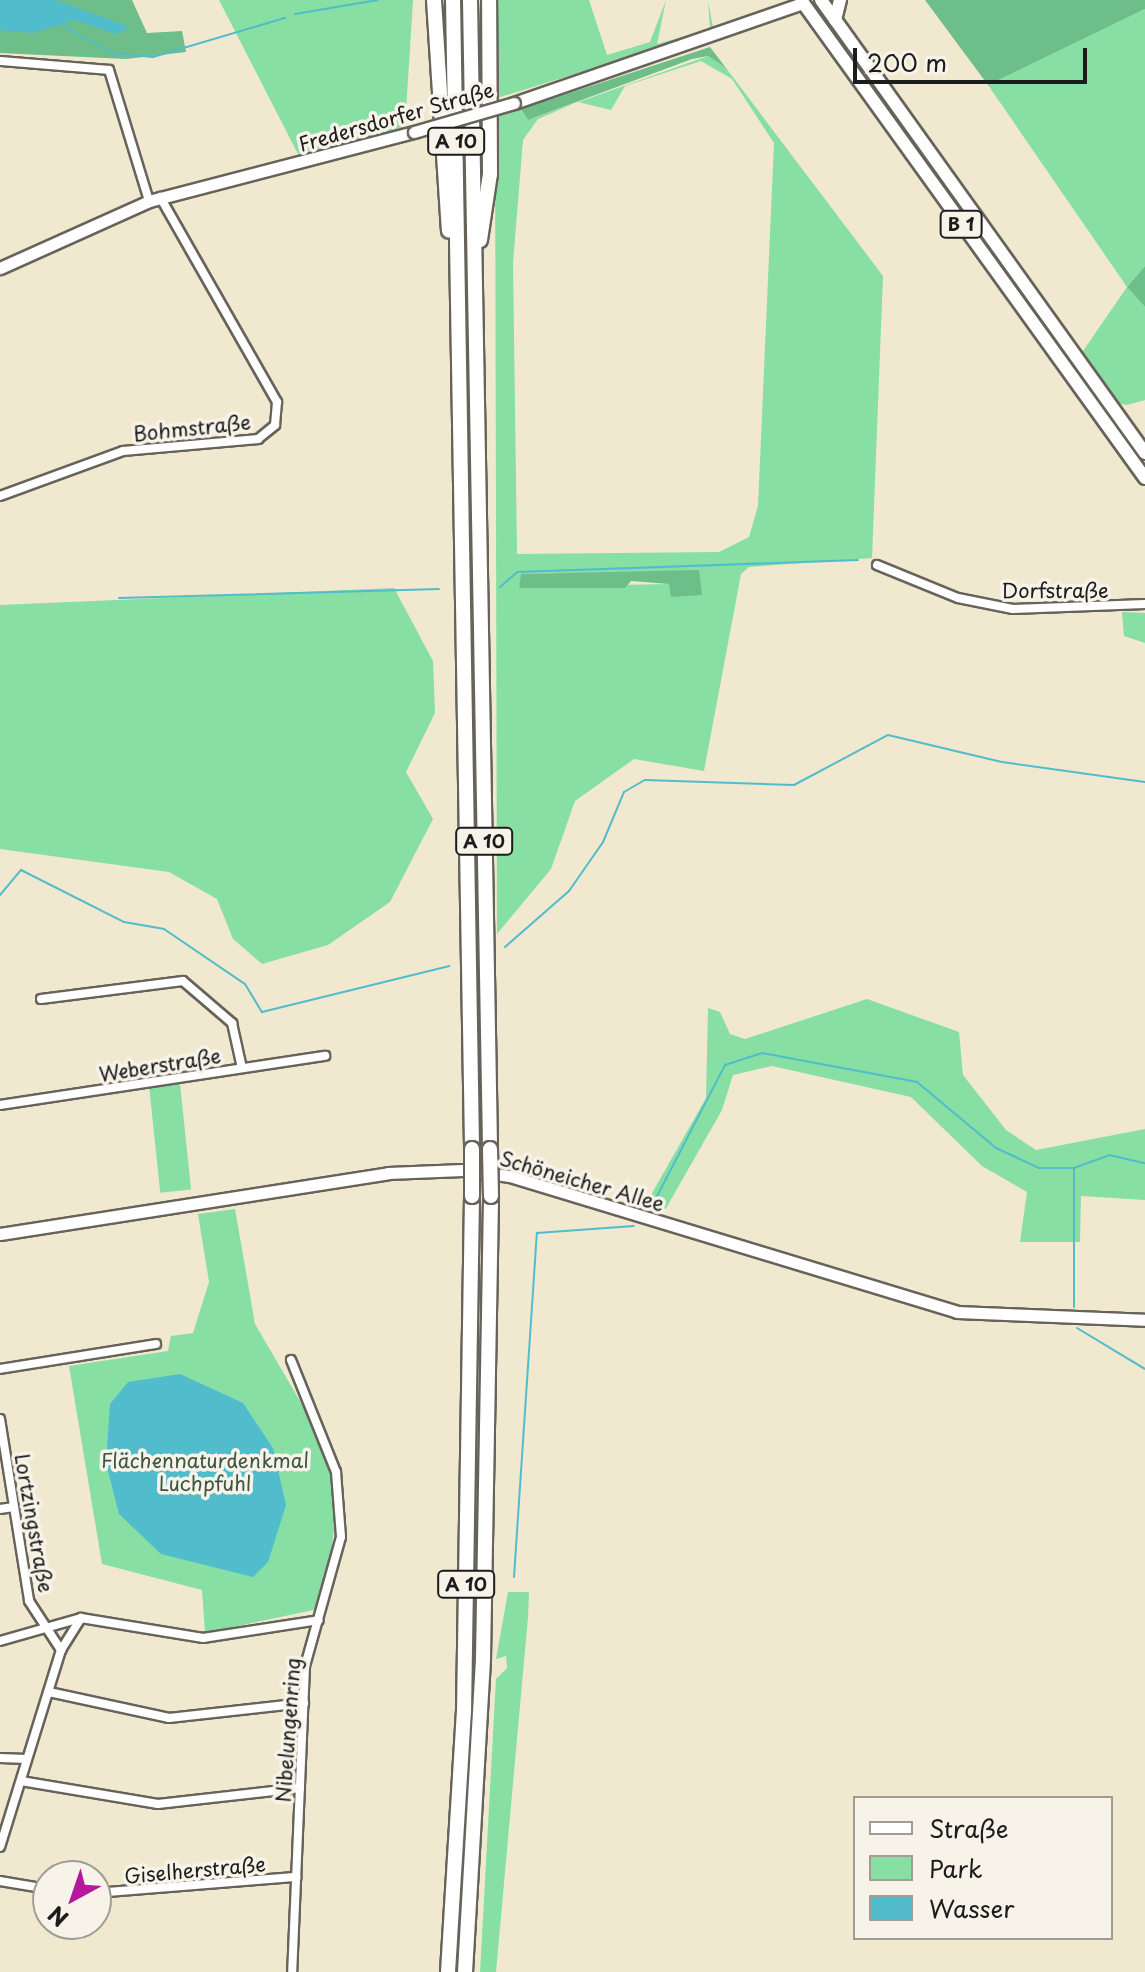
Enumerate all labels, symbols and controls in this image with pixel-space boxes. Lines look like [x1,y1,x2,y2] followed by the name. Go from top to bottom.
[857,32,1091,82] scale bar
[867,44,947,80] text: 200 m
[295,78,497,156] street label: Fredersdorfer Straße
[426,127,486,155] road number: A 10
[939,210,983,238] road number: B 1
[132,410,252,446] street label: Bohmstraße
[1001,578,1109,602] street label: Dorfstraße
[454,827,514,855] road number: A 10
[97,1044,223,1086] street label: Weberstraße
[497,1146,667,1216] street label: Schöneicher Allee
[101,1449,309,1496] park label: Flächennaturdenkmal Luchpfuhl
[10,1452,58,1594] street label: Lortzingstraße
[436,1570,496,1598] road number: A 10
[271,1657,305,1803] street label: Nibelungenring
[853,1796,1113,1940] legend
[929,1810,1008,1846] text: Straße
[929,1850,983,1886] text: Park
[123,1852,267,1888] street label: Giselherstraße
[32,1860,112,1940] north arrow
[929,1890,1014,1926] text: Wasser
[40,1899,75,1935] text: N

